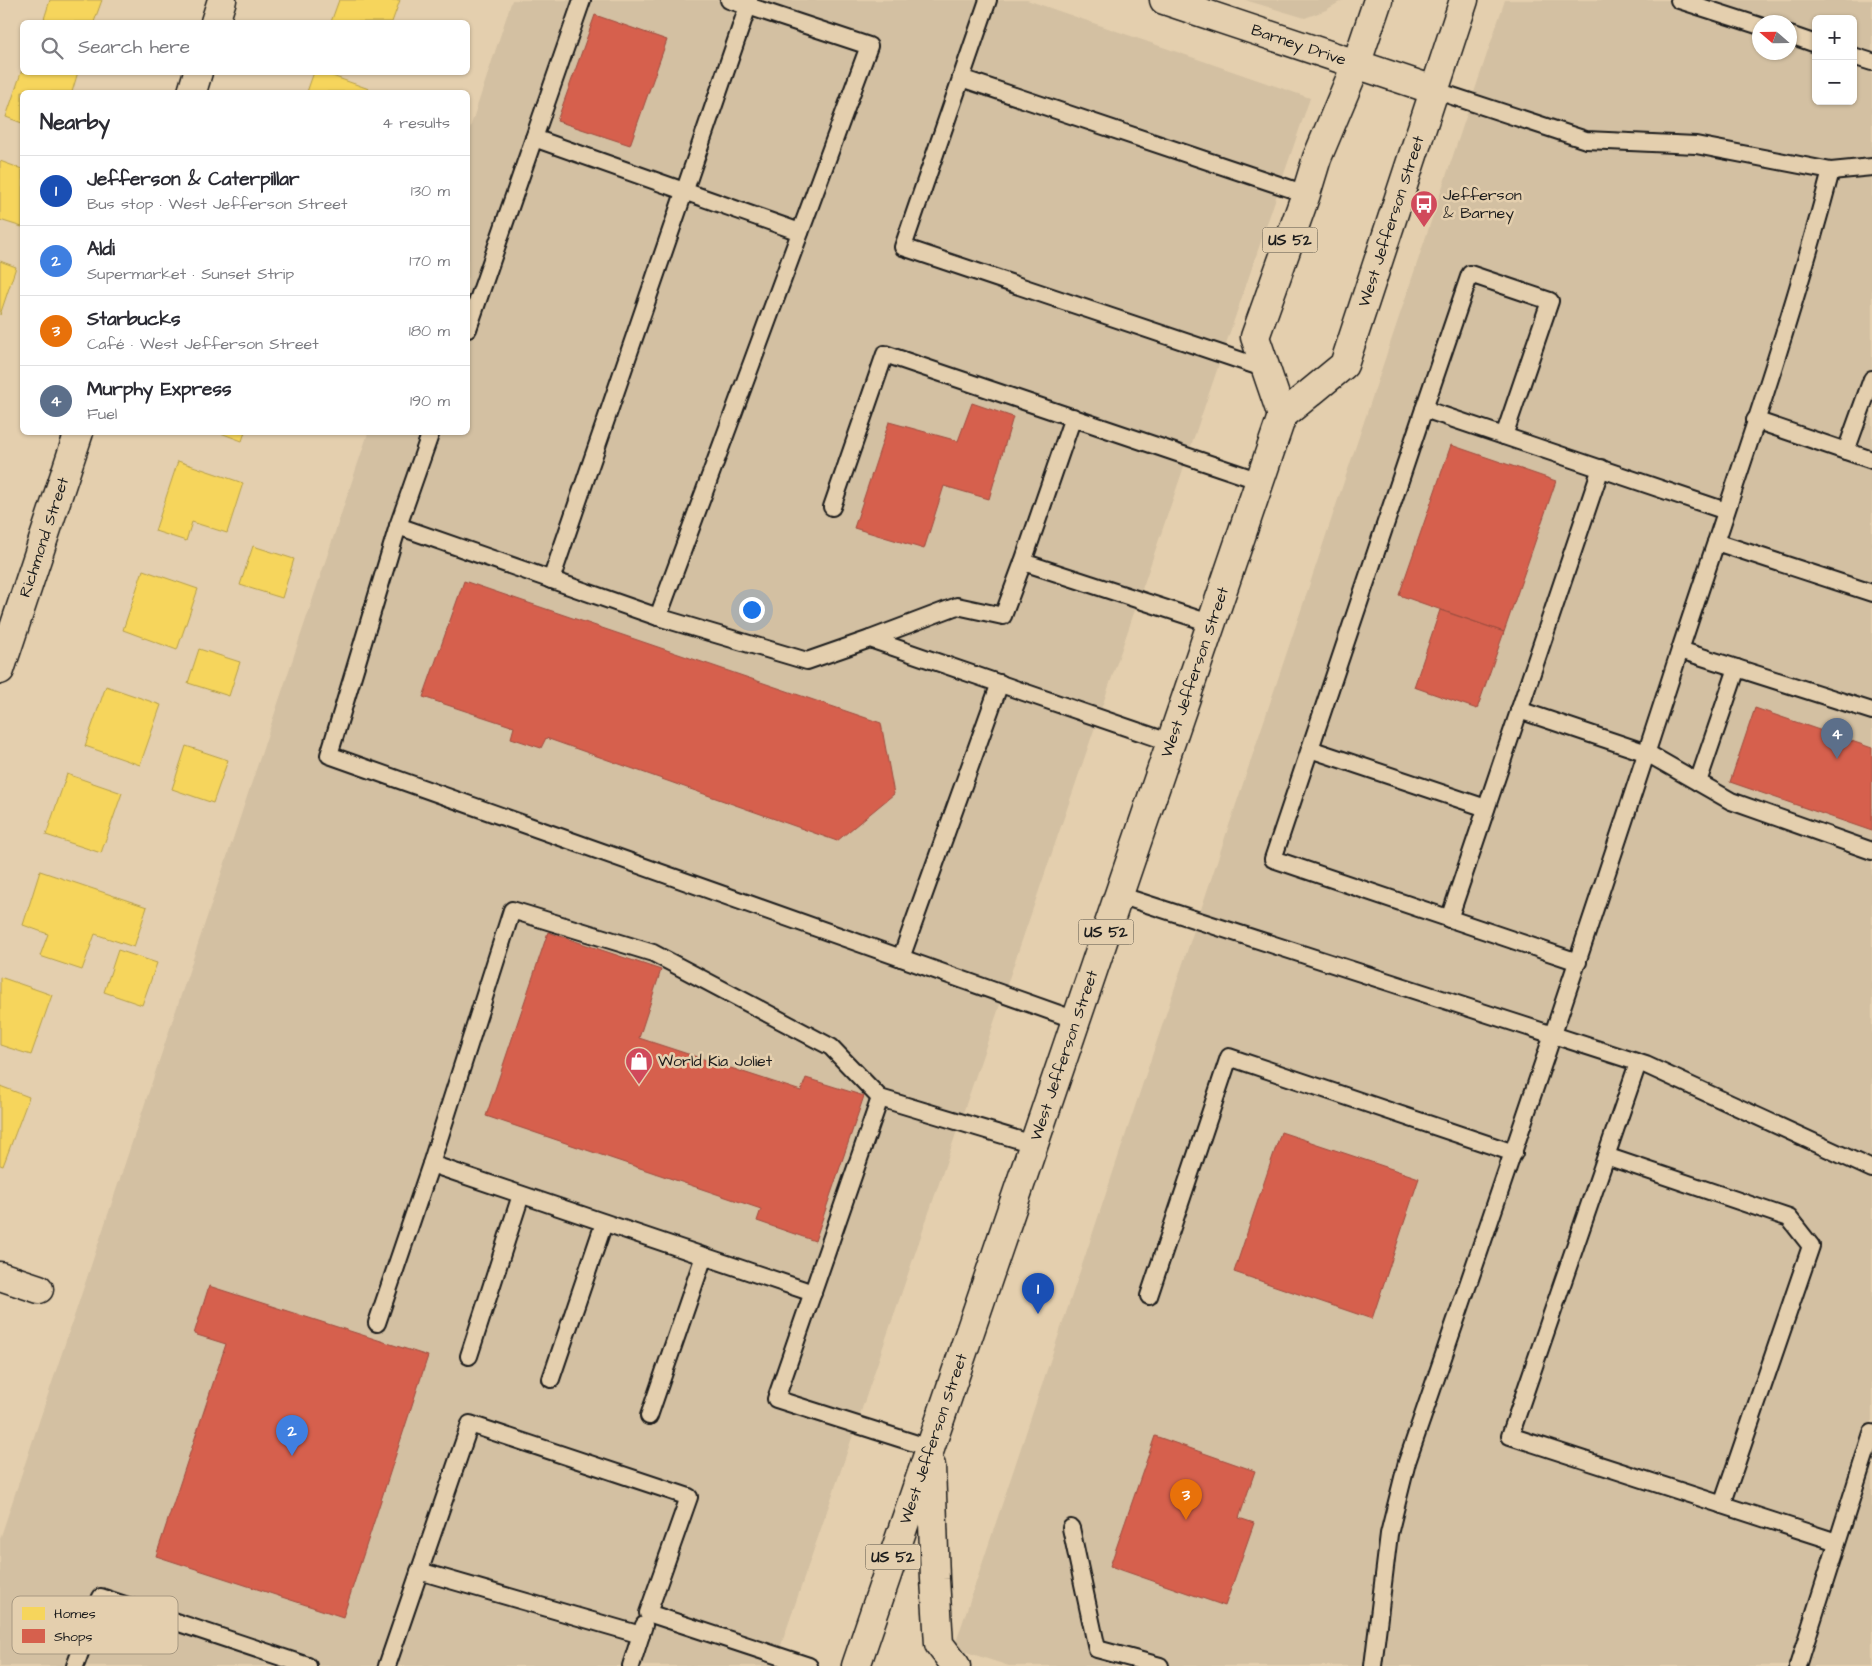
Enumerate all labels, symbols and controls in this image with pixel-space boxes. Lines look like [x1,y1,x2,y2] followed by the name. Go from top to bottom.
[1752,15,1797,60] north arrow
[1812,15,1857,105] map controls
[1812,15,1857,60] button: +
[1248,19,1349,71] street label: Barney Drive
[20,20,470,75] search box
[38,34,66,62] icon: search
[78,34,190,61] text: Search here
[1812,60,1857,105] button: −
[40,108,110,137] text: Nearby
[382,112,450,134] text: 4 results
[1353,132,1430,310] street label: West Jefferson Street
[87,166,299,193] text: Jefferson & Caterpillar
[55,180,57,202] text: 1
[411,180,450,202] text: 130 m
[1443,184,1522,225] place label: Jefferson & Barney
[1409,189,1439,228] bus stop icon: Jefferson & Barney
[87,193,347,215] text: Bus stop · West Jefferson Street
[1262,228,1318,252] road number: US 52
[87,236,115,263] text: Aldi
[51,250,61,272] text: 2
[409,250,450,272] text: 170 m
[87,263,294,285] text: Supermarket · Sunset Strip
[87,306,181,333] text: Starbucks
[52,320,60,342] text: 3
[409,320,450,342] text: 180 m
[87,333,319,355] text: Café · West Jefferson Street
[87,376,231,403] text: Murphy Express
[51,390,61,412] text: 4
[410,390,450,412] text: 190 m
[87,403,117,425] text: Fuel
[14,474,74,600] street label: Richmond Street
[1155,583,1234,760] street label: West Jefferson Street
[739,597,765,623] your location
[1821,718,1853,759] pin: 4
[1078,920,1134,944] road number: US 52
[1025,967,1104,1144] street label: West Jefferson Street
[624,1046,654,1085] shop icon: World Kia Joliet
[658,1050,773,1072] place label: World Kia Joliet
[1022,1273,1054,1314] pin: 1
[894,1350,973,1527] street label: West Jefferson Street
[276,1415,308,1456] pin: 2
[1170,1479,1202,1520] pin: 3
[866,1544,920,1570] road number: US 52
[12,1596,178,1654] legend
[54,1604,96,1624] text: Homes
[54,1627,93,1647] text: Shops

